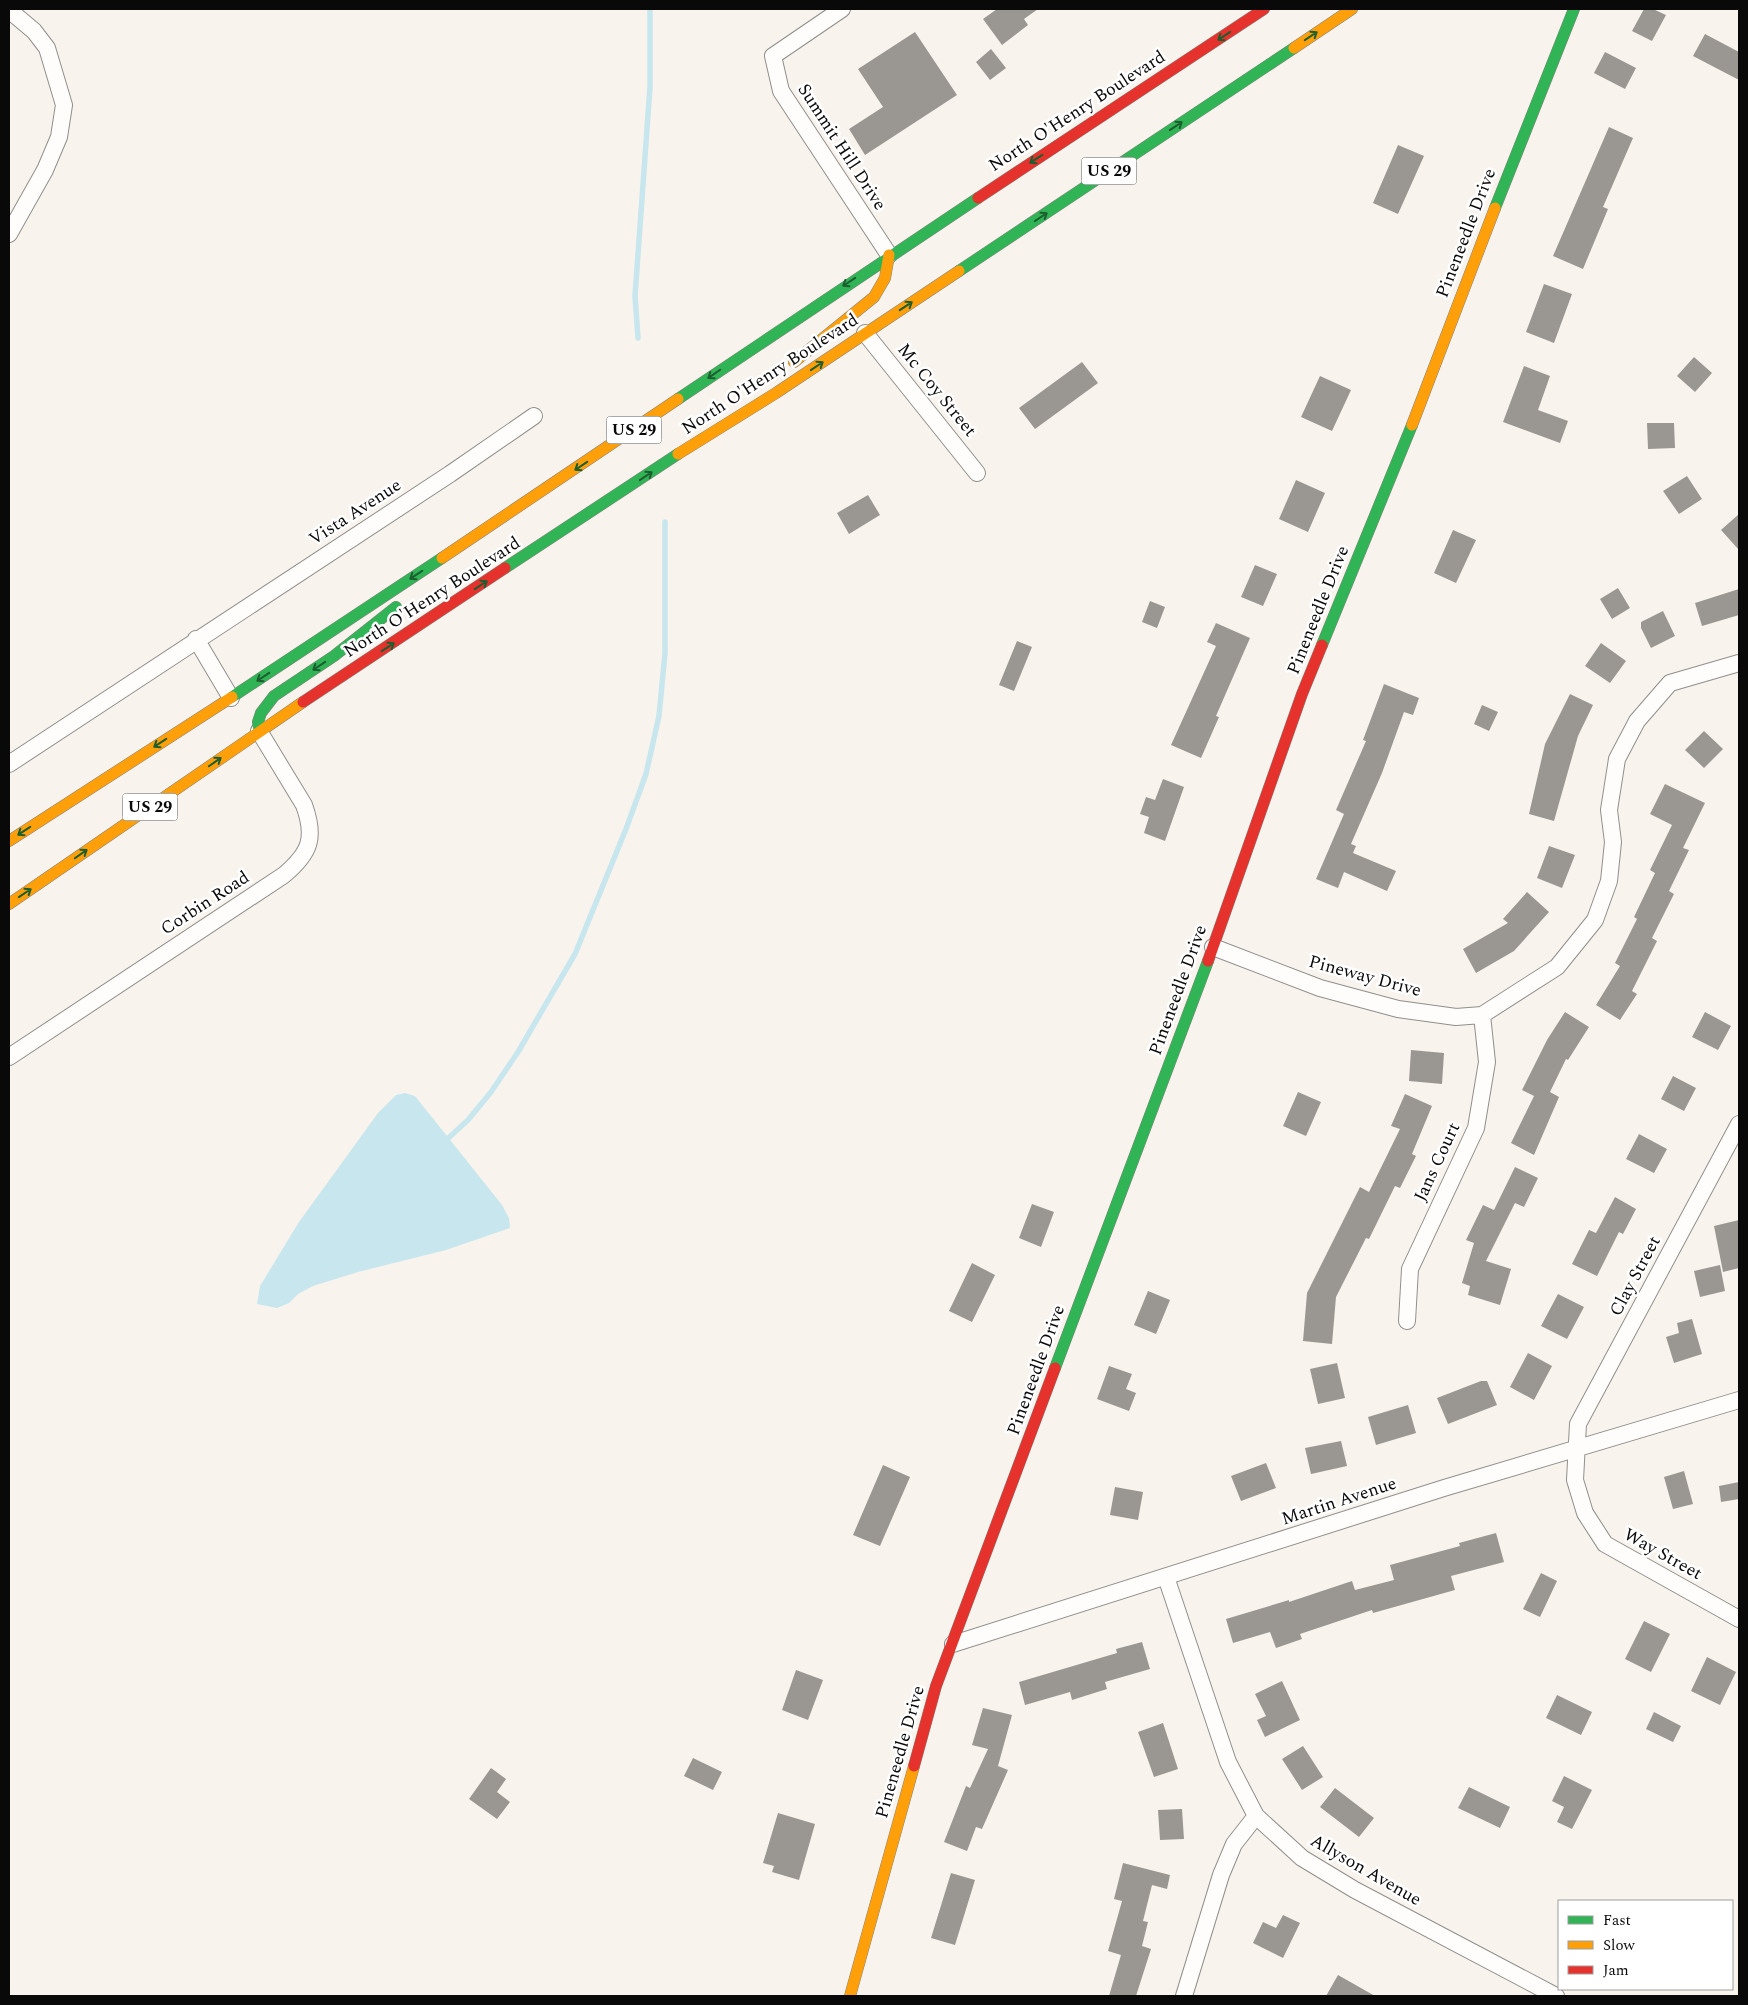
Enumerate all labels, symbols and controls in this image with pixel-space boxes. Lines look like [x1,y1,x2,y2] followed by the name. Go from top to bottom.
[1217,31,1231,41] one-way arrow
[1304,31,1318,41] one-way arrow
[983,44,1171,178] street label: North O'Henry Boulevard
[791,78,893,216] street label: Summit Hill Drive
[1169,121,1183,131] one-way arrow
[1030,154,1044,164] one-way arrow
[1082,158,1136,185] road number: US 29
[1429,164,1503,302] street label: Pineneedle Drive
[1034,211,1048,222] one-way arrow
[842,278,856,288] one-way arrow
[898,301,912,311] one-way arrow
[676,307,864,441] street label: North O'Henry Boulevard
[891,337,983,443] street label: Mc Coy Street
[810,361,824,371] one-way arrow
[708,369,722,379] one-way arrow
[606,416,662,444] road number: US 29
[574,461,588,471] one-way arrow
[639,470,653,481] one-way arrow
[303,472,407,552] street label: Vista Avenue
[338,530,526,664] street label: North O'Henry Boulevard
[1280,541,1356,679] street label: Pineneedle Drive
[409,570,423,581] one-way arrow
[474,580,488,590] one-way arrow
[380,642,394,652] one-way arrow
[312,660,326,671] one-way arrow
[256,672,270,682] one-way arrow
[154,738,168,748] one-way arrow
[208,757,222,767] one-way arrow
[122,794,178,820] road number: US 29
[17,826,31,836] one-way arrow
[74,849,88,859] one-way arrow
[155,864,255,942] street label: Corbin Road
[18,888,32,898] one-way arrow
[1142,921,1214,1059] street label: Pineneedle Drive
[1306,948,1424,1004] street label: Pineway Drive
[1407,1118,1467,1206] street label: Jans Court
[1603,1231,1667,1321] street label: Clay Street
[1000,1301,1072,1439] street label: Pineneedle Drive
[1278,1470,1400,1532] street label: Martin Avenue
[1619,1521,1707,1587] street label: Way Street
[868,1683,932,1821] street label: Pineneedle Drive
[1305,1827,1427,1913] street label: Allyson Avenue
[1558,1900,1733,1990] legend
[1603,1909,1631,1932] text: Fast
[1603,1934,1635,1957] text: Slow
[1603,1959,1629,1982] text: Jam

